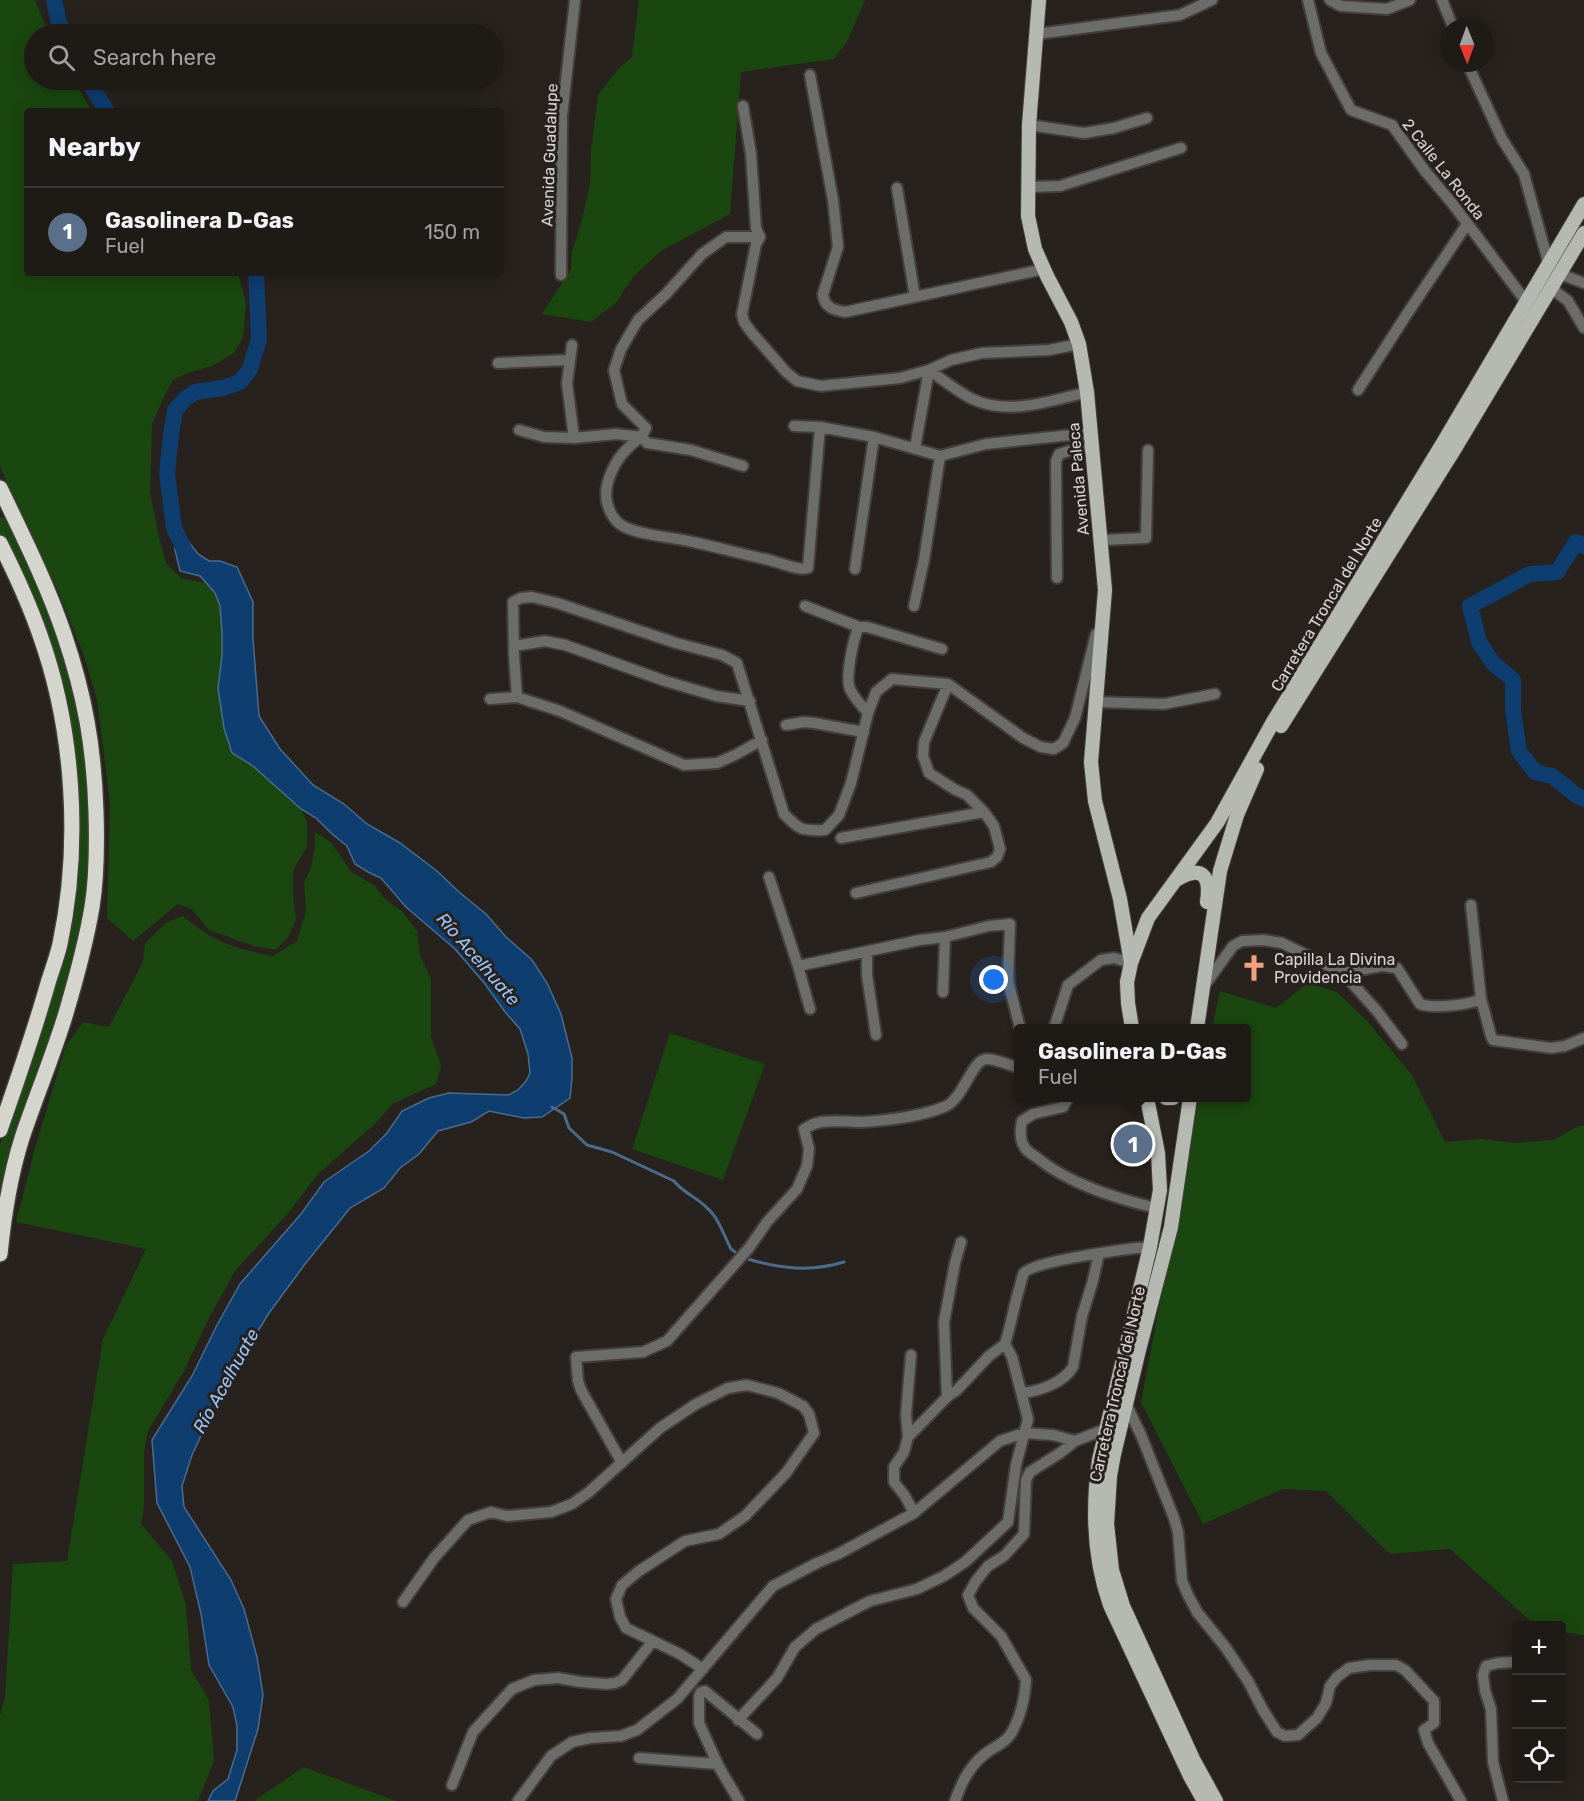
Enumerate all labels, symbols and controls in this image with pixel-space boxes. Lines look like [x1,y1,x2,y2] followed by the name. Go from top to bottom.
[1440,18,1494,72] north arrow
[24,24,504,90] search box
[45,41,78,74] icon: search
[93,44,216,71] text: Search here
[538,83,561,227] street label: Avenida Guadalupe
[1398,115,1489,224] street label: 2 Calle La Ronda
[48,132,141,163] text: Nearby
[105,207,294,234] text: Gasolinera D-Gas
[63,220,72,244] text: 1
[424,220,480,244] text: 150 m
[105,234,145,258] text: Fuel
[1064,422,1093,536] street label: Avenida Paleca
[1267,514,1386,695] street label: Carretera Troncal del Norte
[432,908,524,1010] water label: Río Acelhuate
[1274,950,1395,987] place label: Capilla La Divina Providencia
[1239,953,1269,983] church icon: Capilla La Divina Providencia
[979,965,1008,994] your location
[1014,1024,1251,1102] popup
[1038,1038,1227,1065] text: Gasolinera D-Gas
[1038,1065,1078,1089] text: Fuel
[1114,1122,1152,1166] pin: 1
[1086,1284,1149,1484] street label: Carretera Troncal del Norte
[188,1325,264,1437] water label: Río Acelhuate
[1512,1621,1566,1783] map controls
[1512,1621,1566,1675] button: +
[1512,1675,1566,1729] button: −
[1512,1729,1566,1783] button: locate

